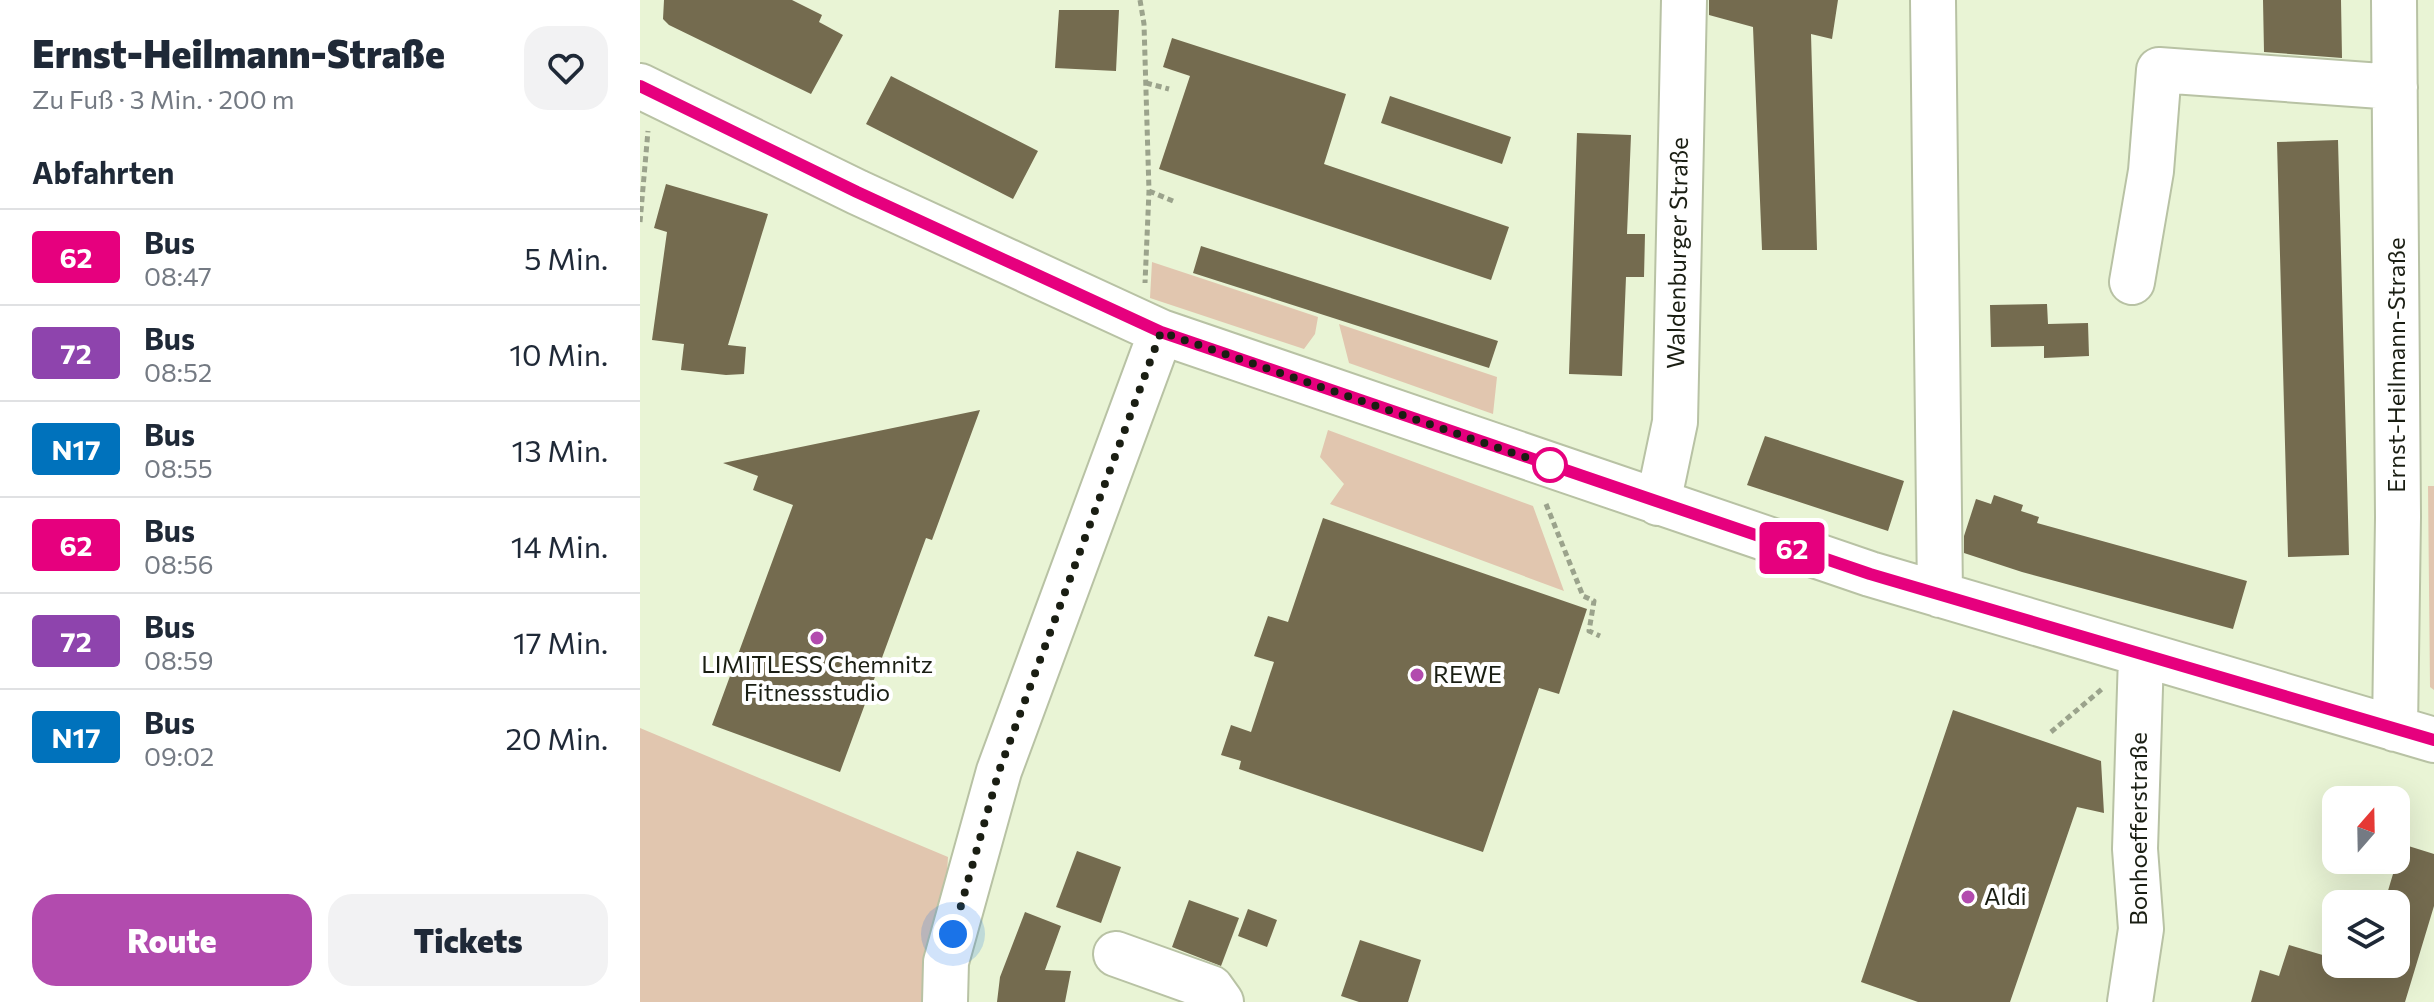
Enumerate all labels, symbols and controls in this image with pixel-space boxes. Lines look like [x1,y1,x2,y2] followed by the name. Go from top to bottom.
[524,26,608,110] button: heart
[32,29,445,76] text: Ernst-Heilmann-Straße
[32,83,294,114] text: Zu Fuß · 3 Min. · 200 m
[1660,137,1693,369] street label: Waldenburger Straße
[32,153,174,190] text: Abfahrten
[144,223,195,260] text: Bus
[2381,237,2410,493] street label: Ernst-Heilmann-Straße
[524,239,608,276] text: 5 Min.
[59,240,93,274] text: 62
[144,260,212,291] text: 08:47
[144,319,195,356] text: Bus
[509,335,608,372] text: 10 Min.
[60,336,92,370] text: 72
[144,356,212,387] text: 08:52
[144,415,195,452] text: Bus
[512,431,608,468] text: 13 Min.
[51,432,101,466] text: N17
[1533,448,1567,482] unlabelled marker
[144,452,213,483] text: 08:55
[144,511,195,548] text: Bus
[1756,522,1828,574] line badge: 62
[511,527,608,564] text: 14 Min.
[59,528,93,562] text: 62
[1775,531,1809,565] text: 62
[144,548,214,579] text: 08:56
[144,607,195,644] text: Bus
[513,623,608,660] text: 17 Min.
[60,624,92,658] text: 72
[808,629,826,647] marker: LIMITLESS Chemnitz Fitnessstudio
[144,644,214,675] text: 08:59
[701,649,933,706] place label: LIMITLESS Chemnitz Fitnessstudio
[1433,659,1502,688] place label: REWE
[1408,666,1426,684] marker: REWE
[144,703,195,740] text: Bus
[505,719,608,756] text: 20 Min.
[51,720,101,754] text: N17
[2123,732,2152,926] street label: Bonhoefferstraße
[144,740,214,771] text: 09:02
[2322,786,2410,874] north arrow
[2322,786,2410,978] map controls
[1984,881,2027,910] place label: Aldi
[1959,888,1977,906] marker: Aldi
[2322,890,2410,978] button: layers
[32,894,312,986] button: Route
[328,894,608,986] button: Tickets
[933,914,973,954] your location

